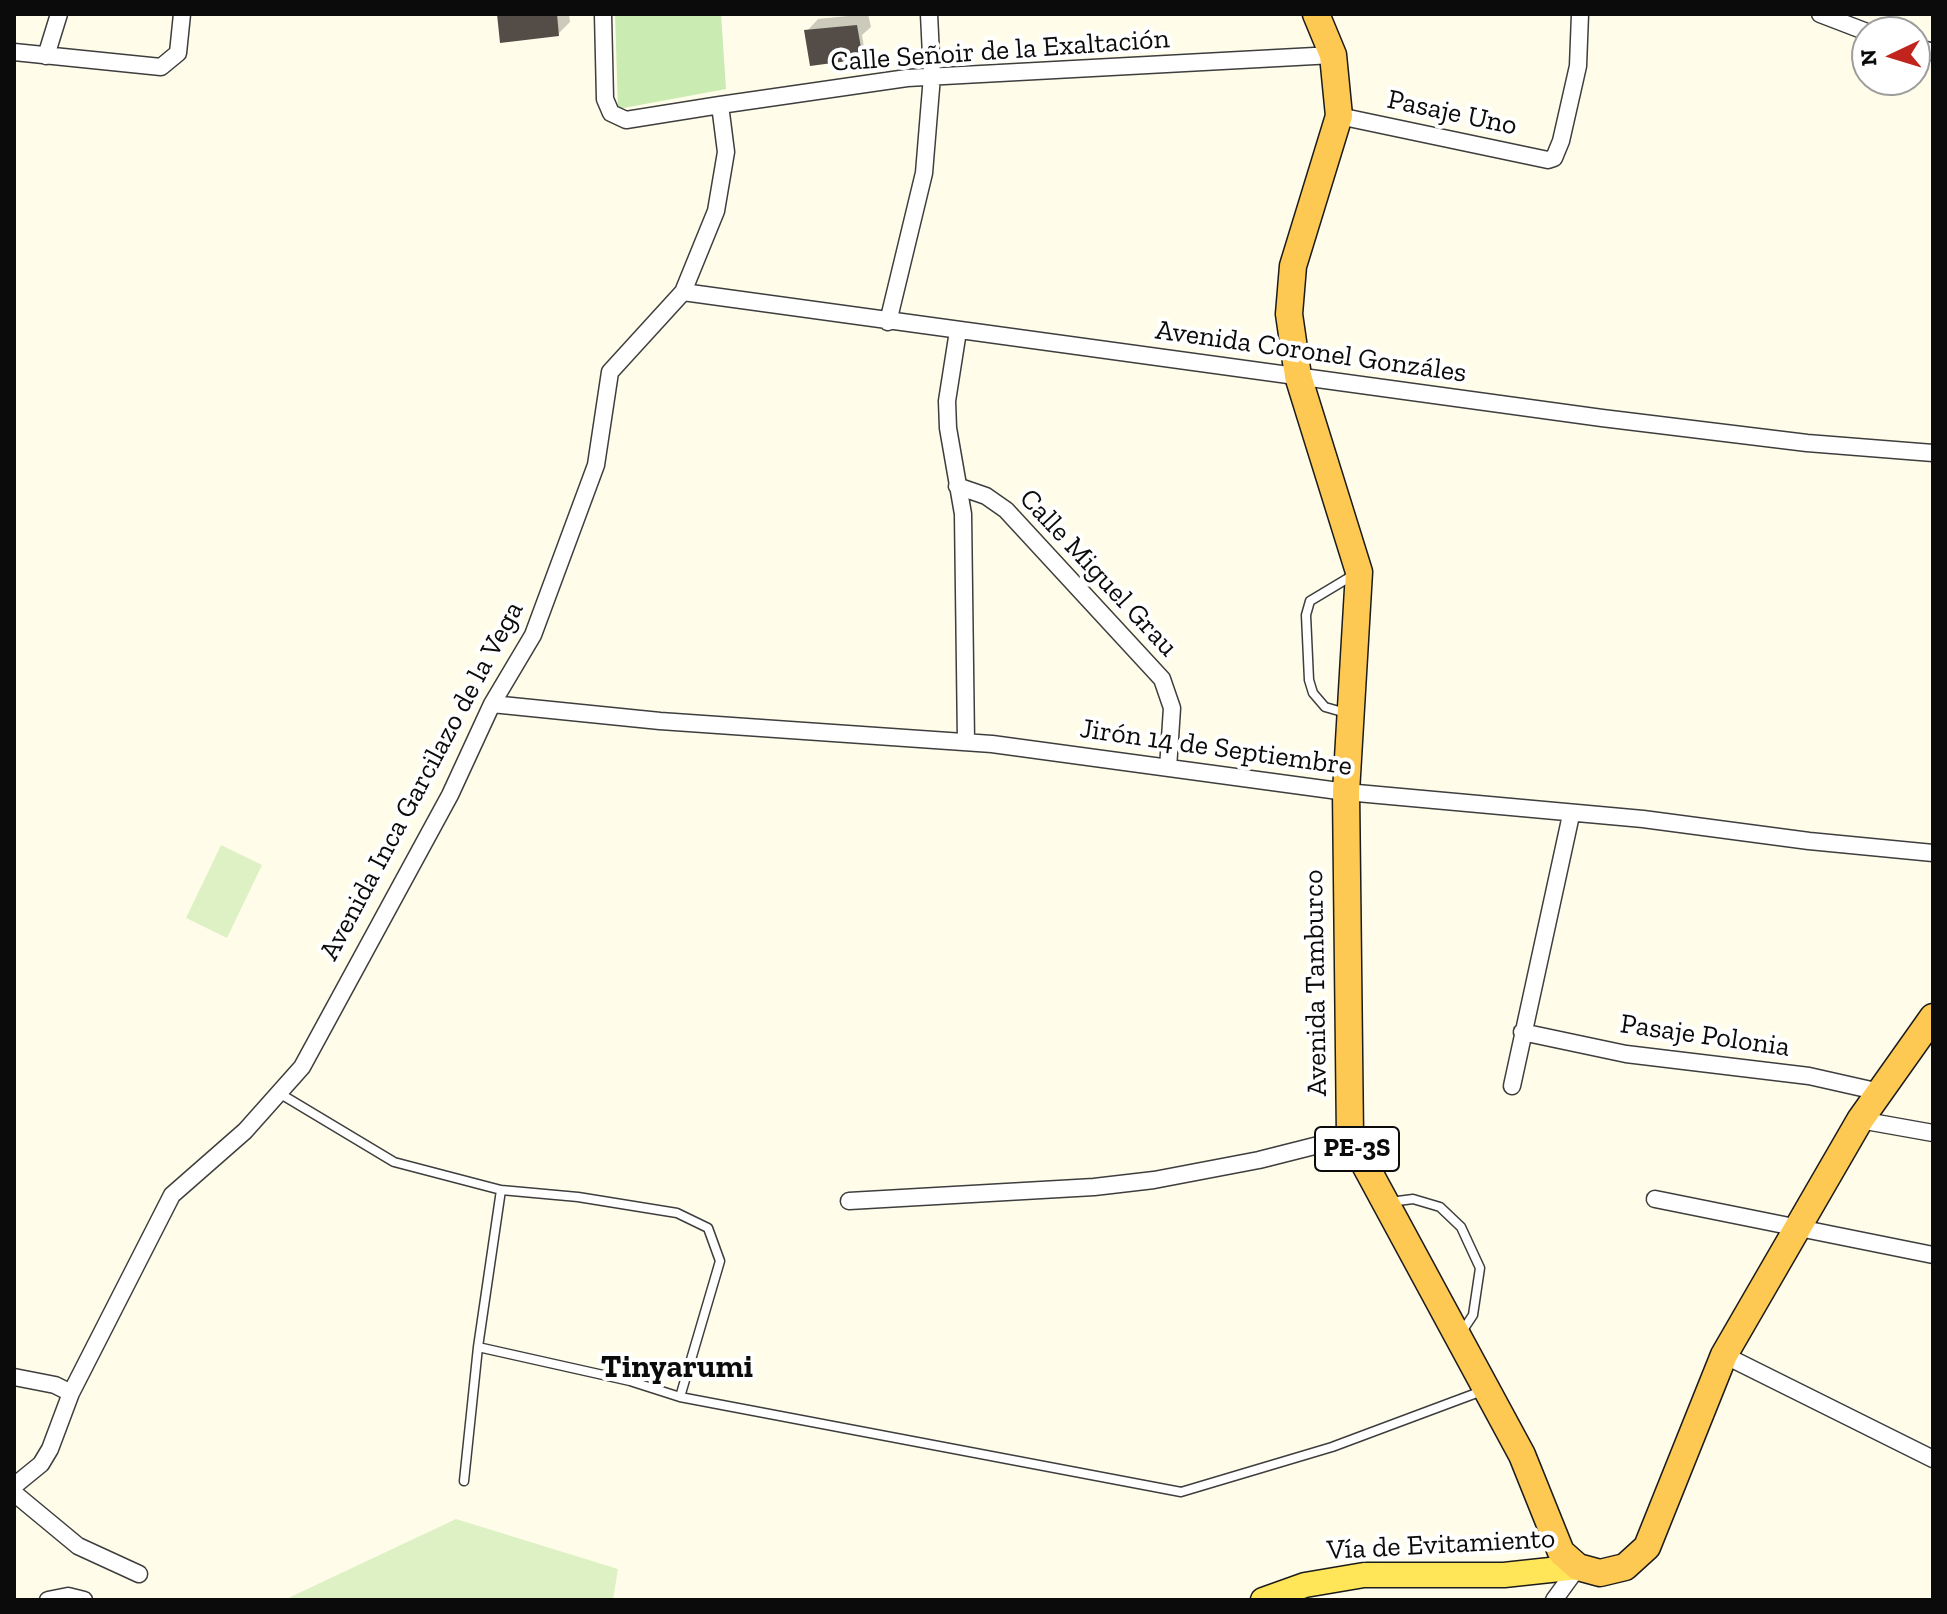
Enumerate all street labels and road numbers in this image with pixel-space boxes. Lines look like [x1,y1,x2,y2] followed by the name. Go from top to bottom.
[829,22,1171,80] street label: Calle Señoir de la Exaltación
[1384,83,1520,143] street label: Pasaje Uno
[1153,314,1469,390] street label: Avenida Coronel Gonzáles
[1012,482,1184,664] street label: Calle Miguel Grau
[313,596,531,966] street label: Avenida Inca Garcilazo de la Vega
[1078,712,1354,784] street label: Jirón 14 de Septiembre
[1297,869,1335,1097] street label: Avenida Tamburco
[1618,1007,1792,1065] street label: Pasaje Polonia
[1315,1127,1399,1171] road number: PE-3S
[1326,1522,1556,1568] street label: Vía de Evitamiento

